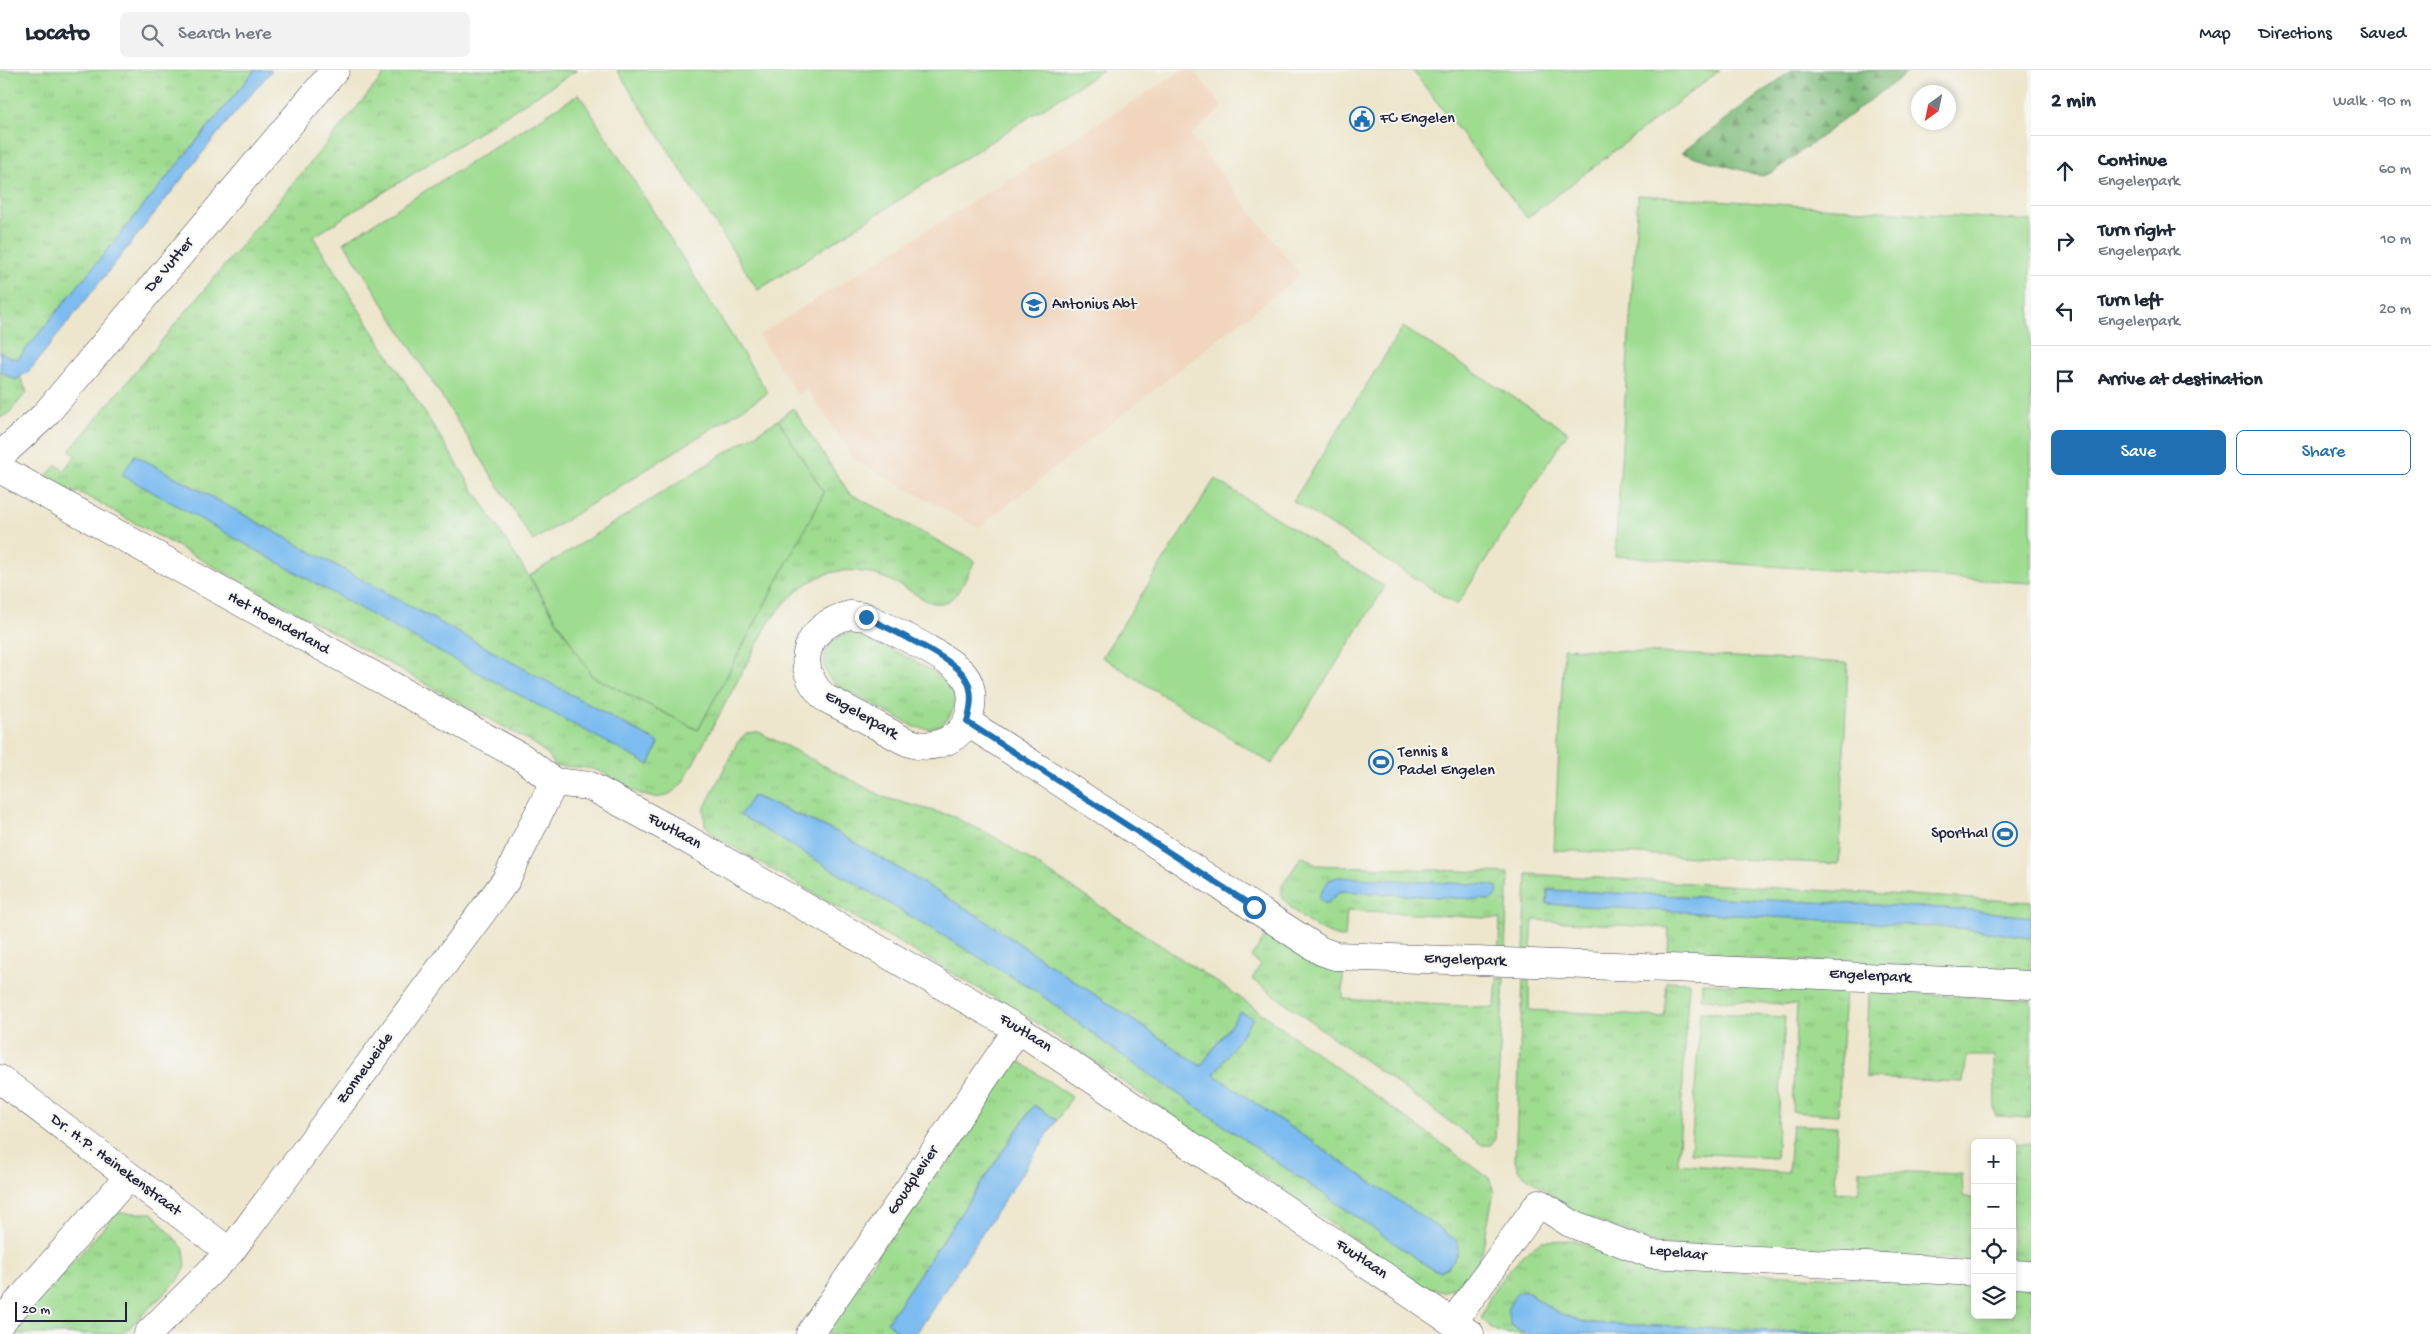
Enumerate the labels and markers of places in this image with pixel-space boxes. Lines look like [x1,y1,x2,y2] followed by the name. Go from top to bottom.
[1349,106,1375,132] public building icon: FC Engelen
[1379,110,1455,129] place label: FC Engelen
[1021,292,1047,318] school or university icon: Antonius Abt
[1052,296,1138,315] place label: Antonius Abt
[1397,744,1495,781] place label: Tennis & Padel Engelen
[1368,749,1394,775] sports icon: Tennis & Padel Engelen
[1992,821,2018,847] sports icon: Sporthal
[1931,825,1988,844] place label: Sporthal

